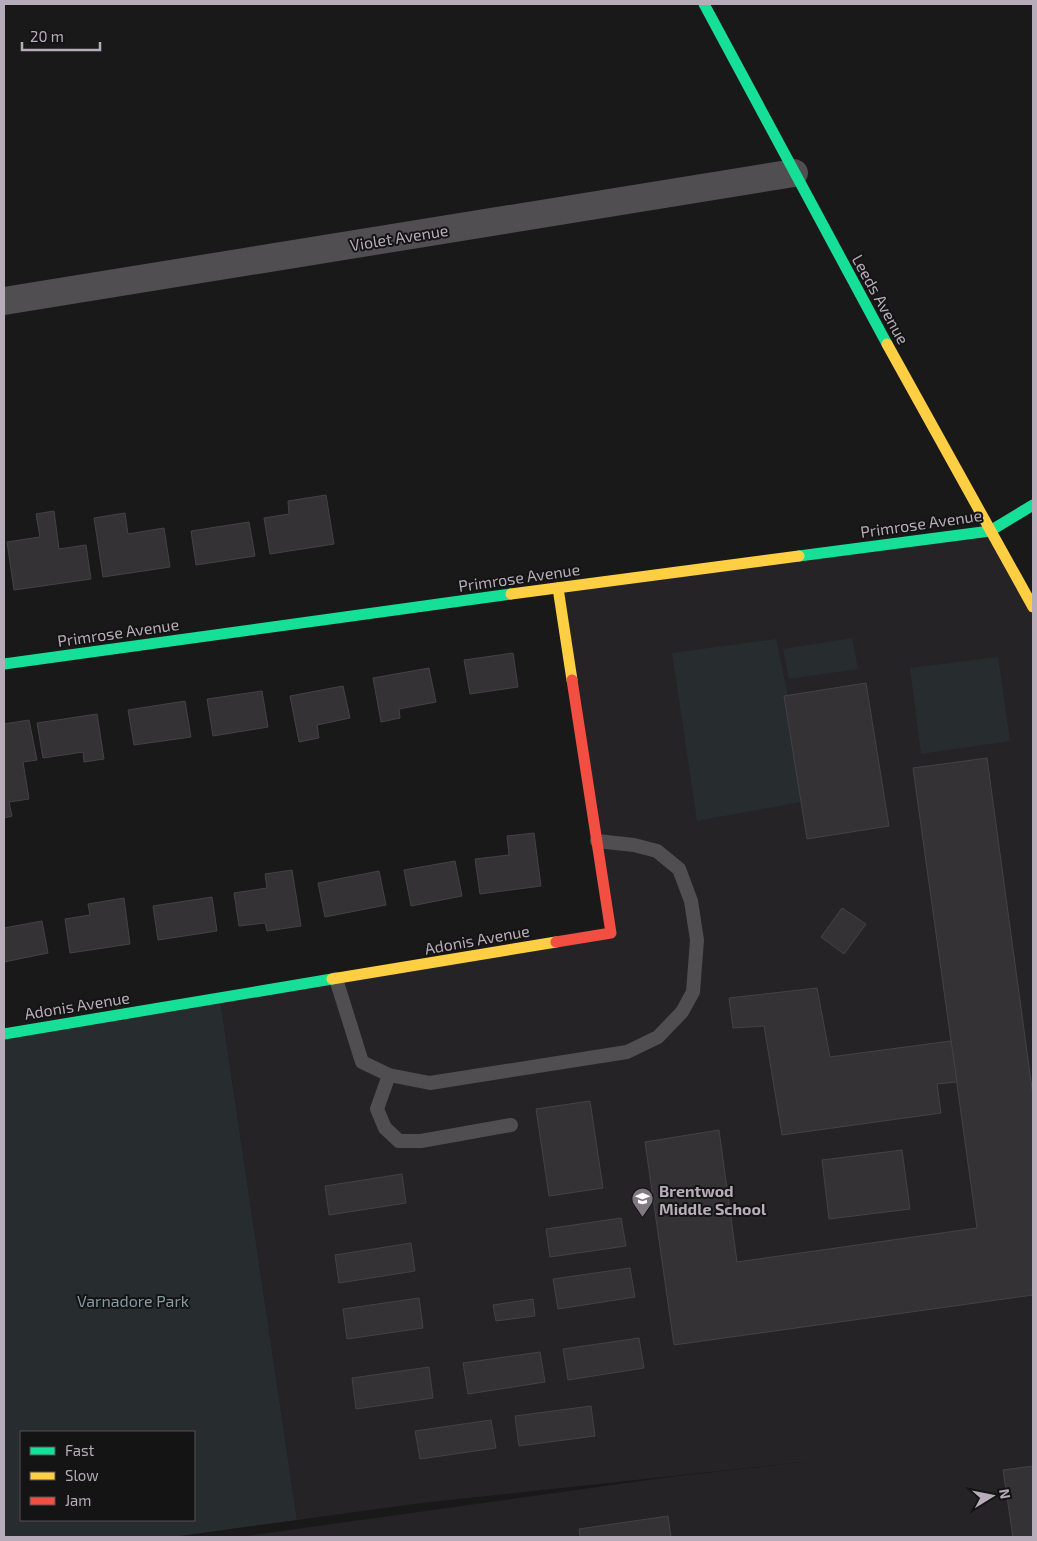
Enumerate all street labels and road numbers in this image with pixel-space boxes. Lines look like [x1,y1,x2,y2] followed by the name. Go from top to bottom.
[349,220,449,254] street label: Violet Avenue
[849,251,913,347] street label: Leeds Avenue
[859,505,983,541] street label: Primrose Avenue
[457,559,581,595] street label: Primrose Avenue
[56,614,180,650] street label: Primrose Avenue
[423,920,531,958] street label: Adonis Avenue
[23,987,131,1023] street label: Adonis Avenue

